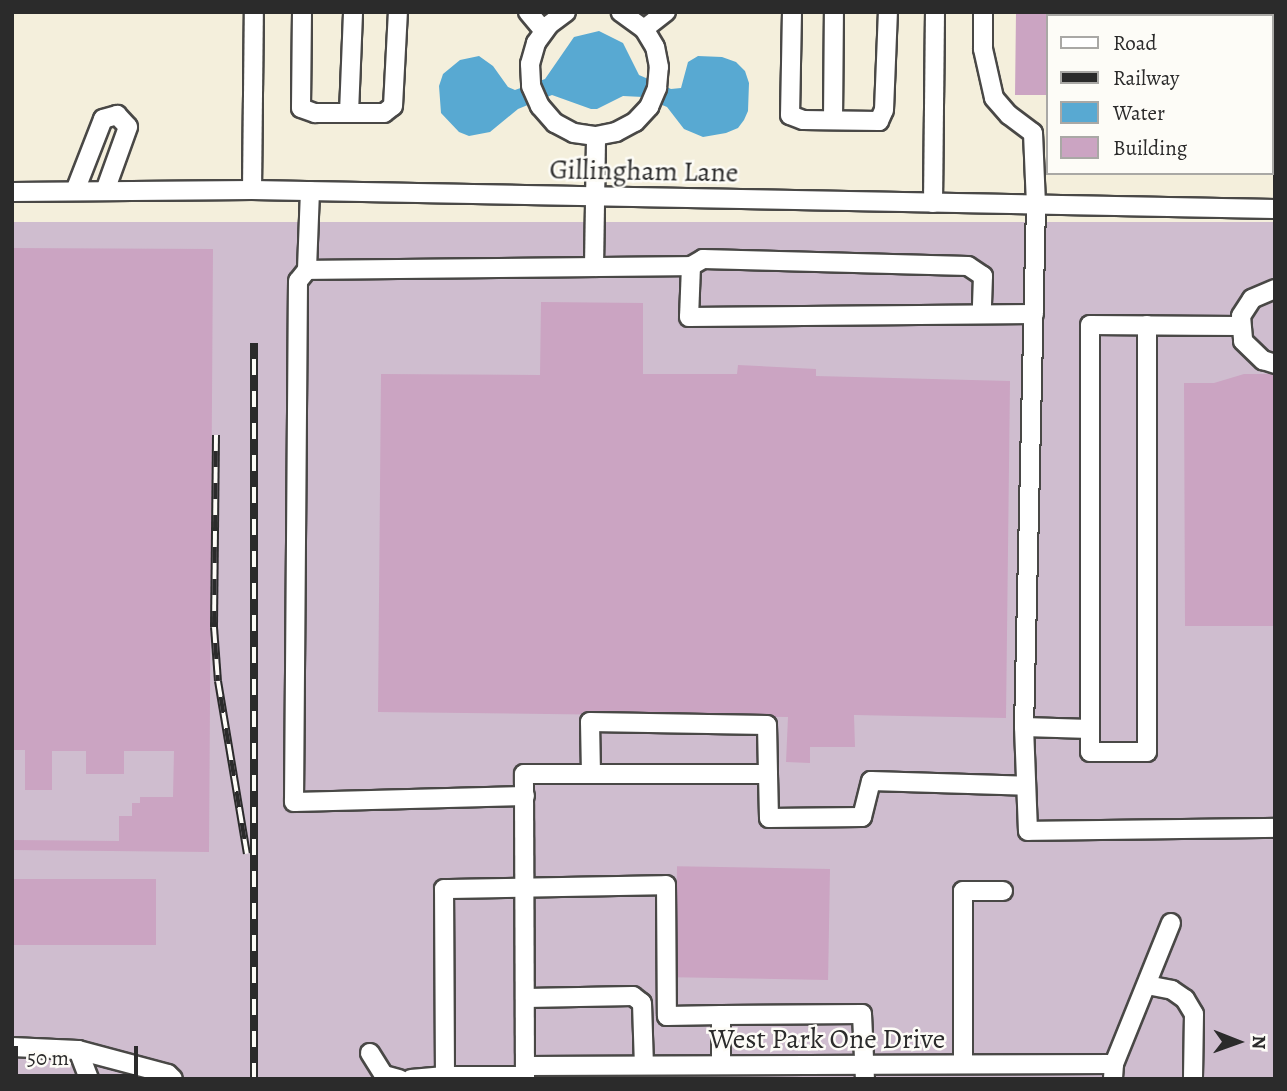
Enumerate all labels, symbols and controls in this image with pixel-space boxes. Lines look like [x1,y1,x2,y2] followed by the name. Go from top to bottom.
[1046,14,1273,175] legend
[1113,29,1157,57] text: Road
[1113,64,1179,92] text: Railway
[1113,99,1165,127] text: Water
[1113,134,1187,162] text: Building
[549,153,739,189] street label: Gillingham Lane
[1203,1007,1273,1077] north arrow
[709,1022,945,1056] street label: West Park One Drive
[18,1032,142,1076] scale bar
[1246,1035,1272,1050] text: N
[27,1044,69,1072] text: 50 m

